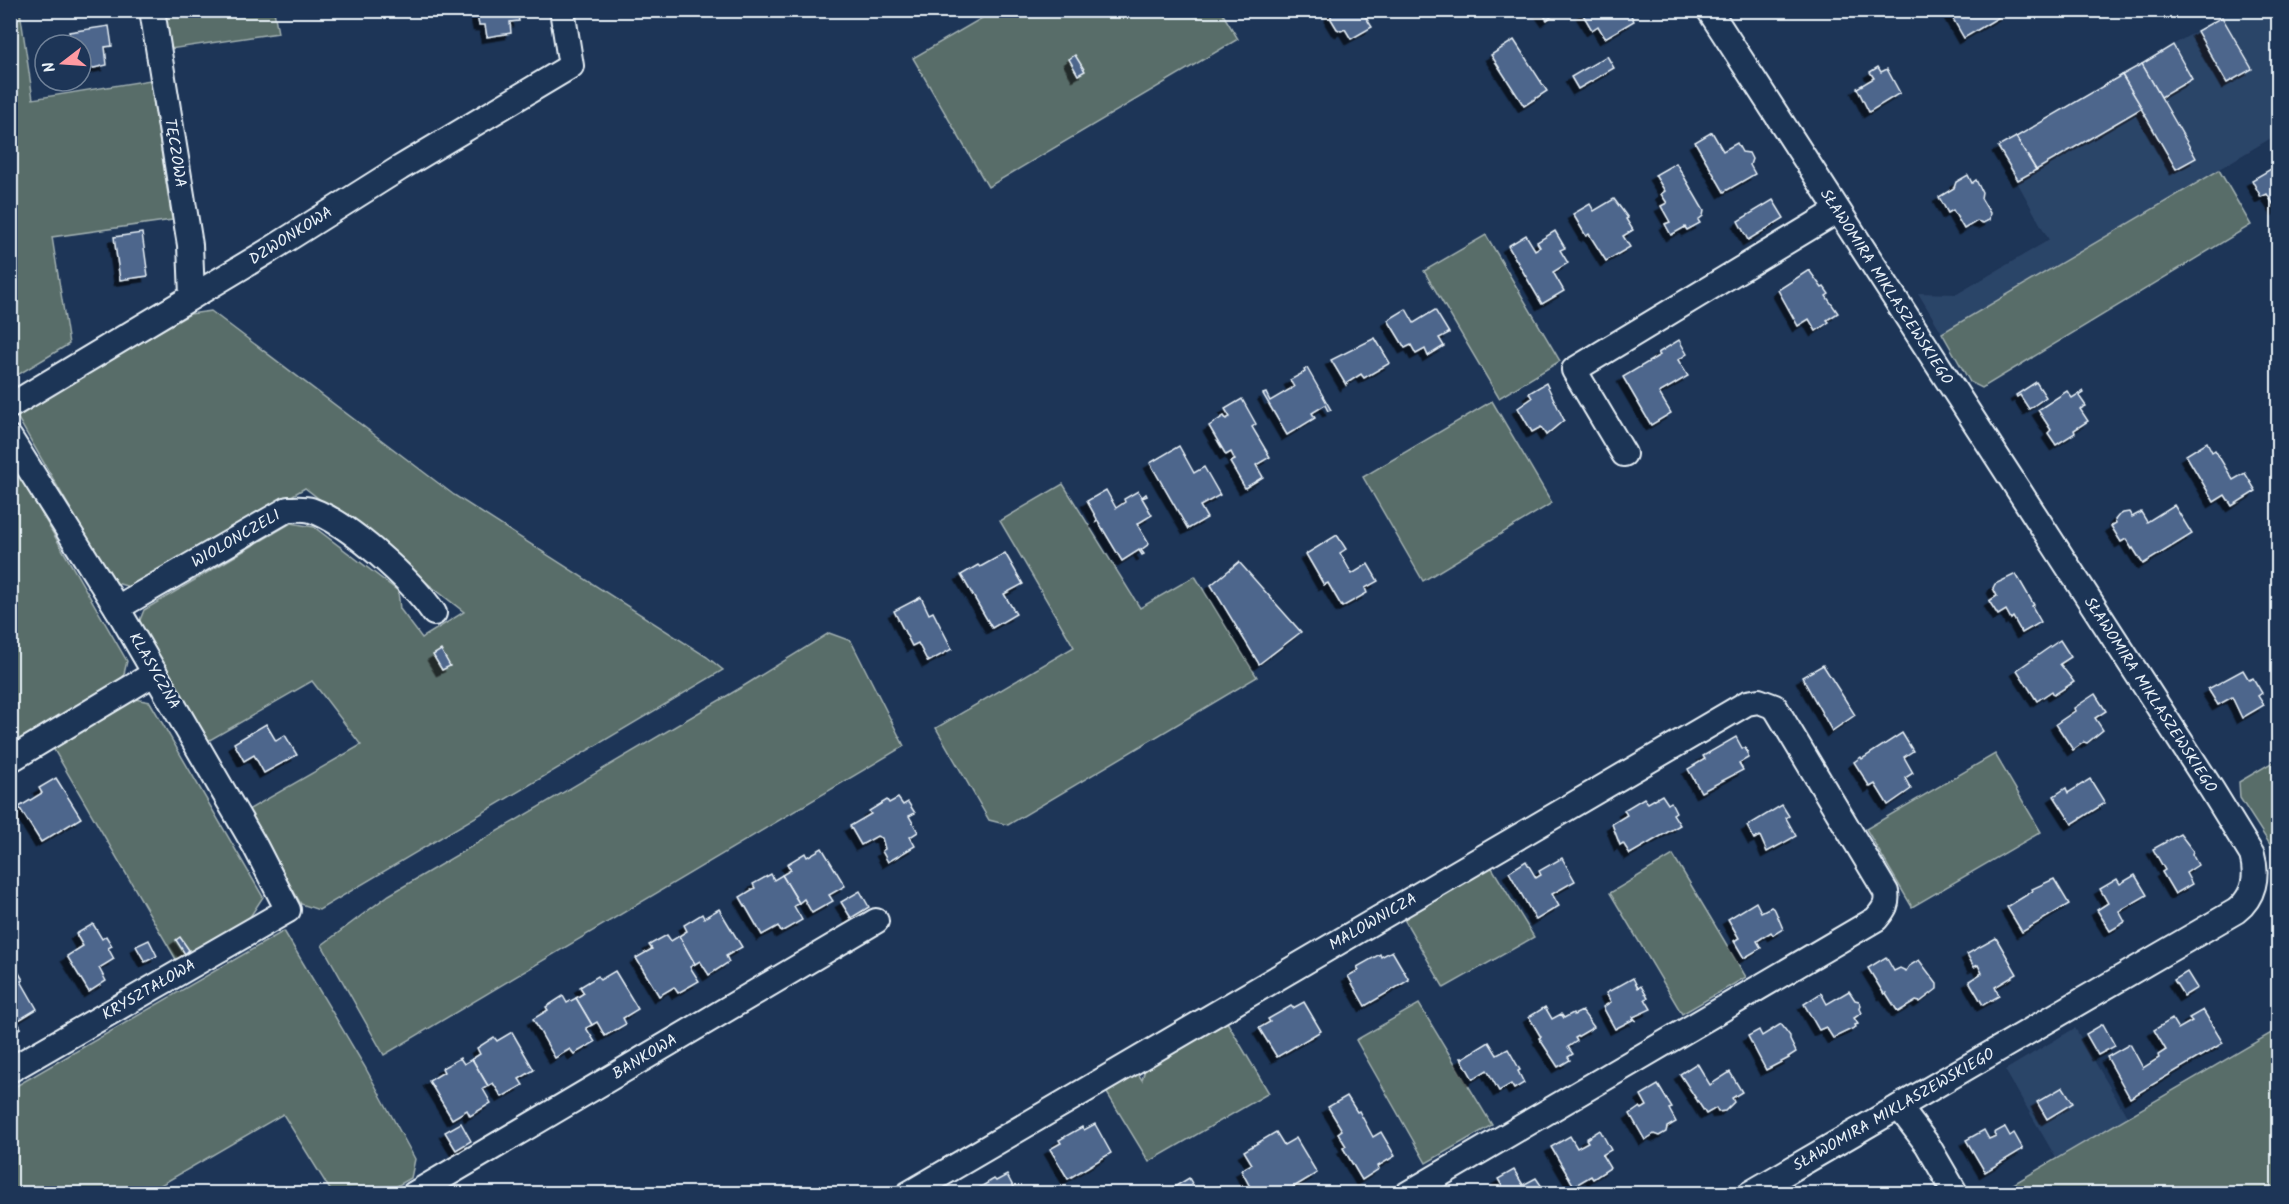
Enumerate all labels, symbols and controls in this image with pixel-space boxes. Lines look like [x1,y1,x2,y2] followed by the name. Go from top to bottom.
[33,33,93,93] north arrow
[37,58,64,75] text: N
[157,117,193,190] street label: TĘCZOWA
[1813,184,1959,390] street label: SŁAWOMIRA MIKLASZEWSKIEGO
[244,200,338,272] street label: DZWONKOWA
[187,503,285,575] street label: WIOLONCZELI
[2077,592,2223,798] street label: SŁAWOMIRA MIKLASZEWSKIEGO
[122,628,186,715] street label: KLASYCZNA
[1324,886,1422,957] street label: MALOWNICZA
[97,953,201,1027] street label: KRYSZTAŁOWA
[608,1028,683,1086] street label: BANKOWA
[1788,1042,2000,1178] street label: SŁAWOMIRA MIKLASZEWSKIEGO

